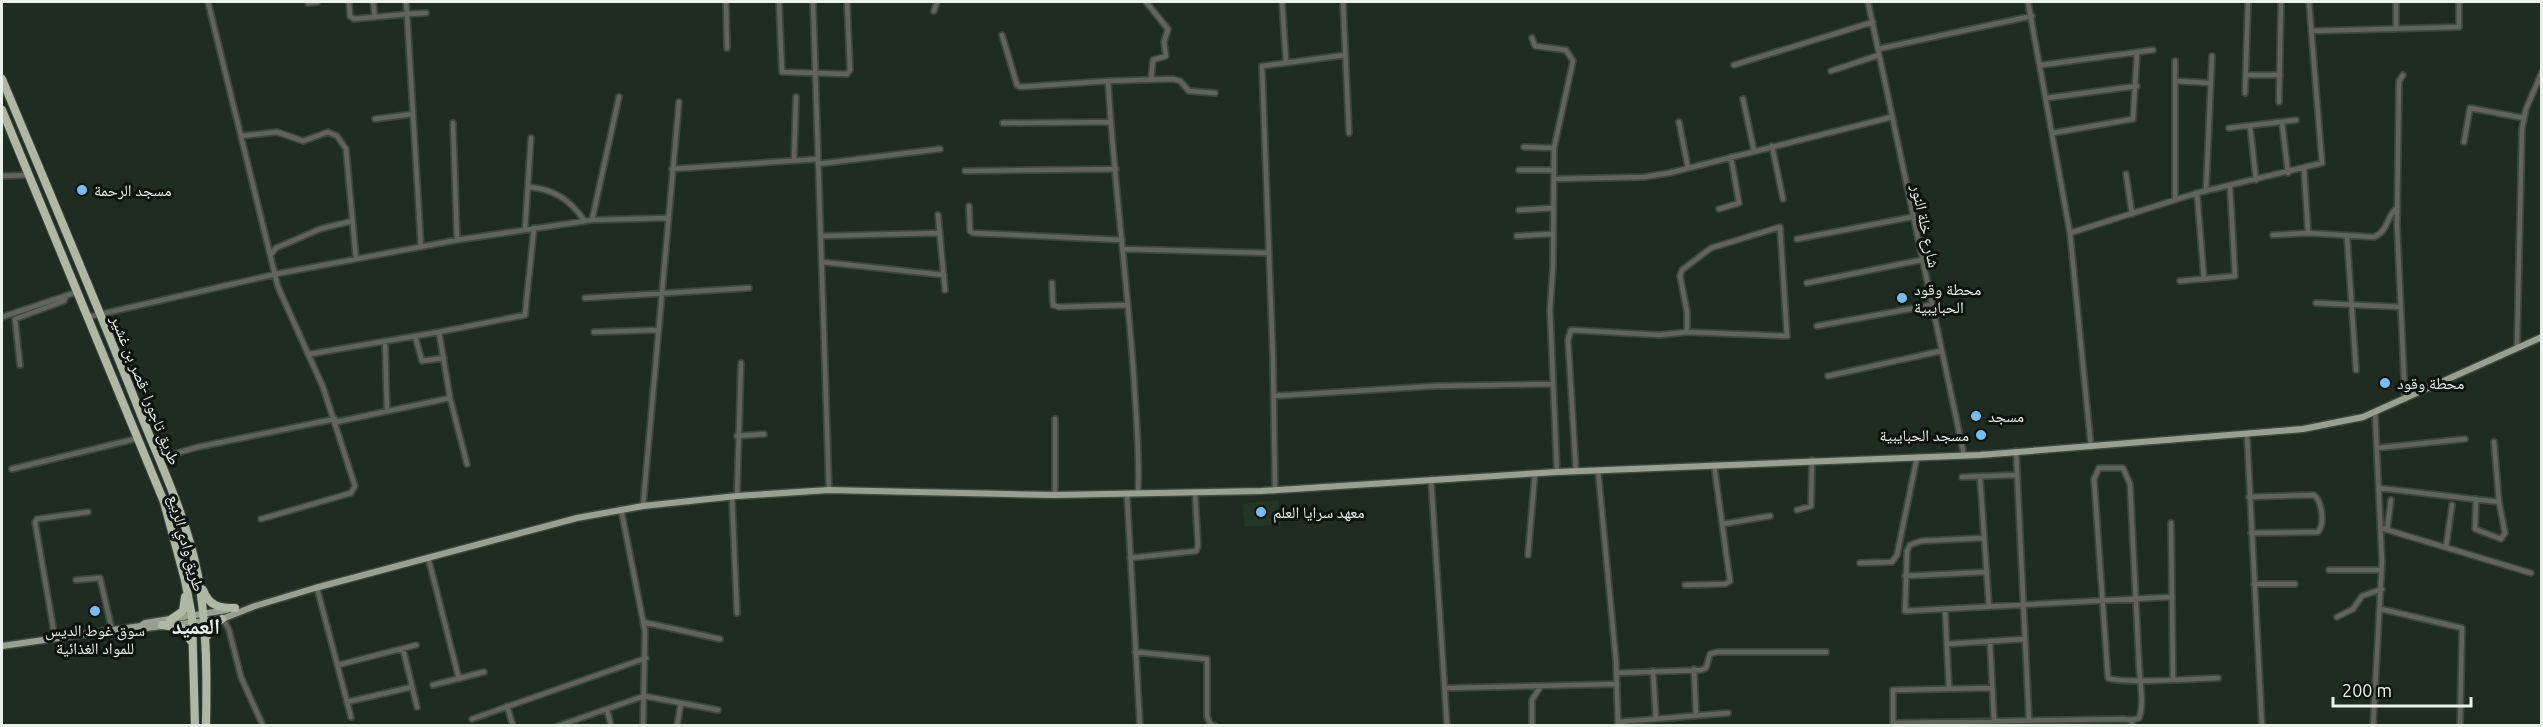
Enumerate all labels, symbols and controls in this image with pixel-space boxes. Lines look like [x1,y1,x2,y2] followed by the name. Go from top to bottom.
[94,181,172,200] place label: مسجد الرحمة
[1906,182,1944,270] street label: شارع خلة النور
[75,183,89,197] marker: مسجد الرحمة
[1914,280,1981,316] place label: محطة وقود الحبايبية
[1895,291,1909,305] marker: محطة وقود الحبايبية
[106,312,184,468] street label: طريق تاجورا -قصر بن غشير
[2397,374,2464,393] place label: محطة وقود
[2378,376,2392,390] marker: محطة وقود
[1988,407,2024,425] place label: مسجد
[1969,409,1983,423] marker: مسجد
[1879,426,1969,444] place label: مسجد الحبايبية
[1974,428,1988,442] marker: مسجد الحبايبية
[162,493,209,594] street label: طريق وادي الربيع
[1273,503,1364,523] place label: معهد سرايا العلم
[1254,505,1268,519] marker: معهد سرايا العلم
[88,604,102,618] marker: سوق غوط الديس للمواد الغذائية
[172,613,220,638] district label: العميد
[45,621,145,658] place label: سوق غوط الديس للمواد الغذائية
[2333,670,2471,708] scale bar
[2342,680,2392,700] text: 200 m

